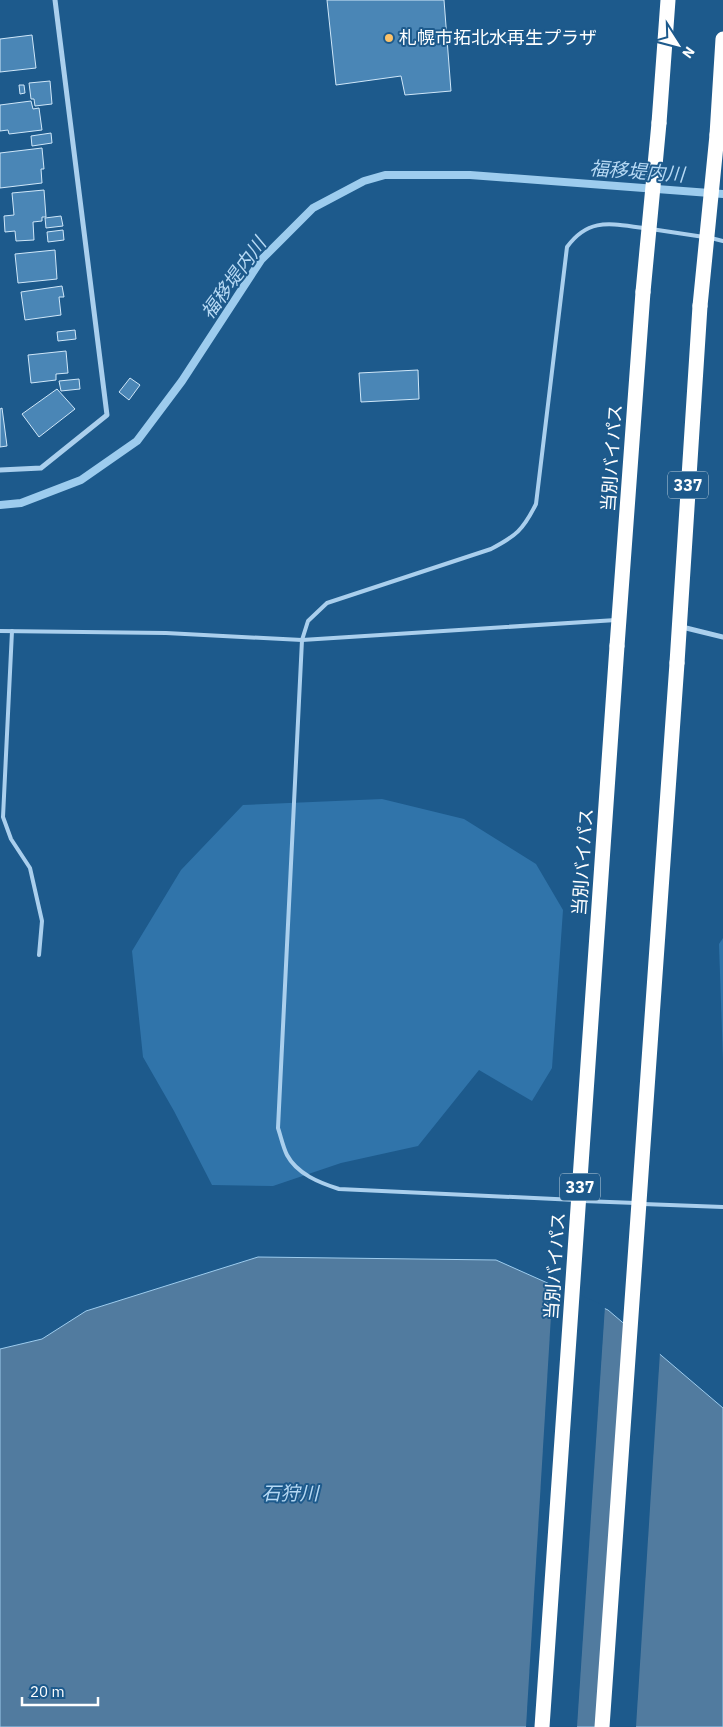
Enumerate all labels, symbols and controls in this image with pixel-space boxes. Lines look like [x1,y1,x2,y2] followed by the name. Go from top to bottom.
[653,20,703,70] north arrow
[399,26,597,49] place label: 札幌市拓北水再生プラザ
[383,32,395,44] marker: 札幌市拓北水再生プラザ
[678,43,699,62] text: N
[589,156,687,186] water label: 福移堤内川
[195,231,272,323] water label: 福移堤内川
[596,403,627,512] street label: 当別バイパス
[668,472,708,498] road number: 337
[567,807,598,916] street label: 当別バイパス
[560,1174,600,1200] road number: 337
[539,1211,570,1320] street label: 当別バイパス
[261,1481,320,1505] water label: 石狩川
[22,1674,99,1706] scale bar
[30,1682,65,1701] text: 20 m

